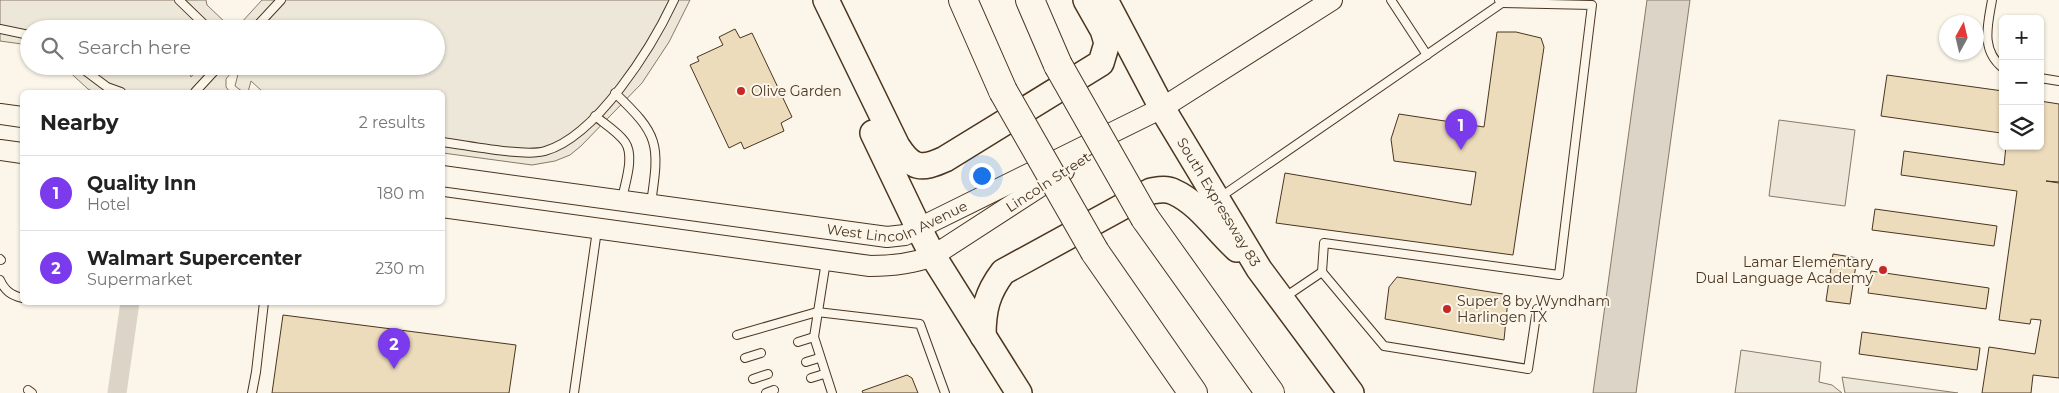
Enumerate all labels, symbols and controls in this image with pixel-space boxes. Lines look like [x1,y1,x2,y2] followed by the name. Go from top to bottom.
[1939,15,1984,60] north arrow
[1999,15,2044,150] map controls
[1999,15,2044,60] button: +
[20,20,445,75] search box
[38,34,66,62] icon: search
[78,36,191,59] text: Search here
[1999,60,2044,105] button: −
[751,82,842,100] place label: Olive Garden
[735,85,747,97] marker: Olive Garden
[1999,105,2044,150] button: layers
[1445,109,1477,150] pin: 1
[40,110,119,135] text: Nearby
[359,113,425,132] text: 2 results
[1173,134,1265,270] street label: South Expressway 83
[1002,148,1094,216] street label: Lincoln Street
[969,163,995,189] your location
[87,172,196,195] text: Quality Inn
[53,184,59,203] text: 1
[377,184,425,203] text: 180 m
[87,195,130,214] text: Hotel
[826,197,970,246] street label: West Lincoln Avenue
[87,247,302,270] text: Walmart Supercenter
[1695,253,1873,287] place label: Lamar Elementary Dual Language Academy
[51,259,61,278] text: 2
[375,259,425,278] text: 230 m
[1877,264,1889,276] marker: Lamar Elementary Dual Language Academy
[87,270,193,289] text: Supermarket
[1457,292,1610,326] place label: Super 8 by Wyndham Harlingen TX
[1441,303,1453,315] marker: Super 8 by Wyndham Harlingen TX
[378,328,410,369] pin: 2

